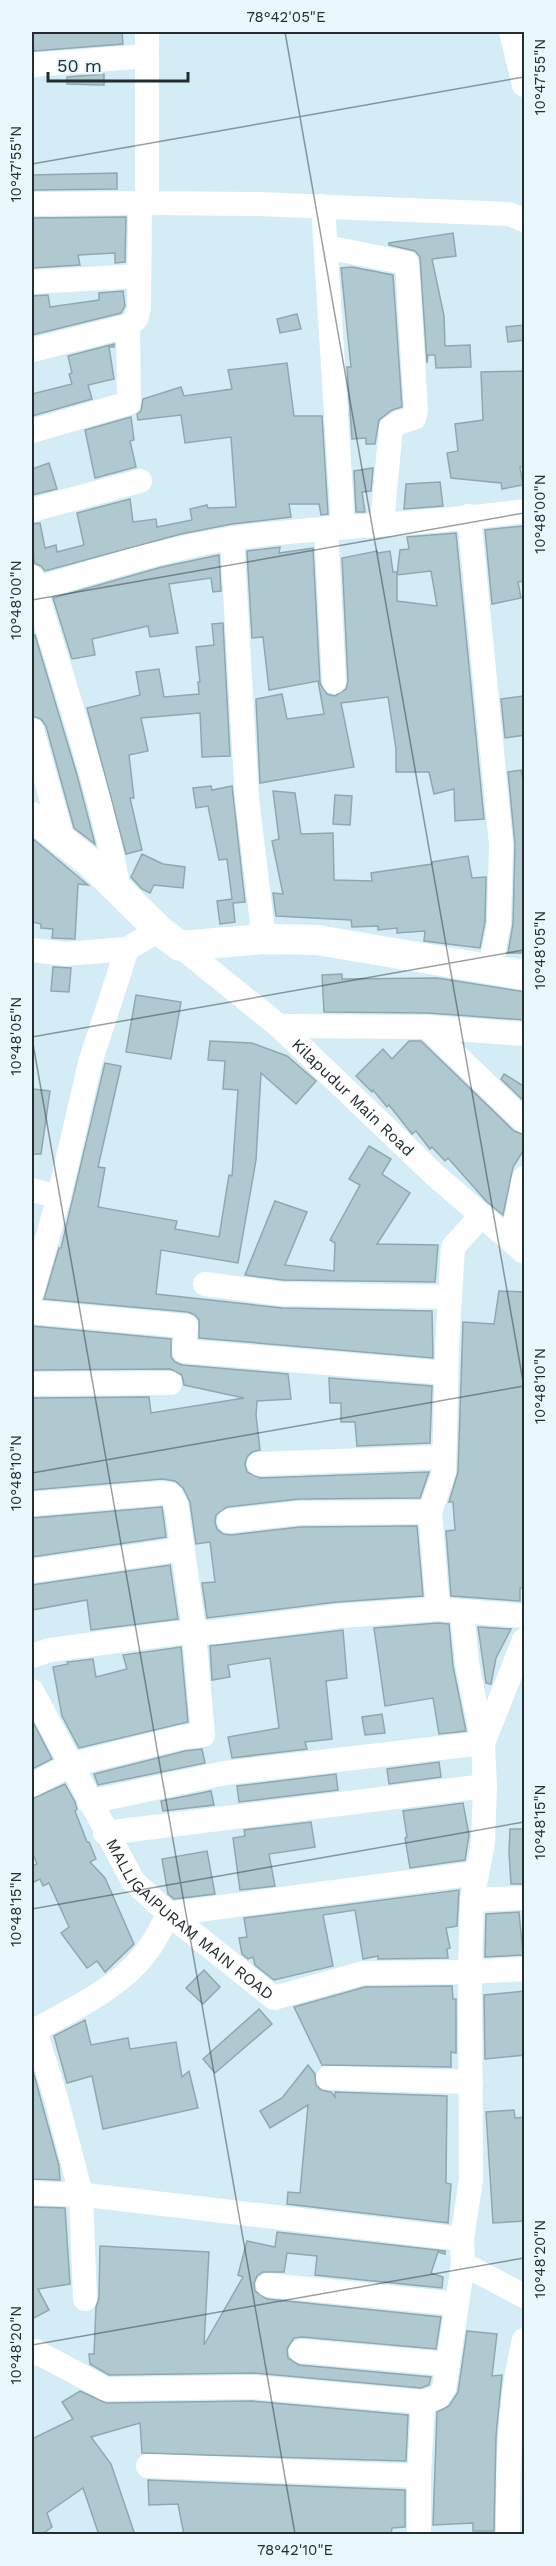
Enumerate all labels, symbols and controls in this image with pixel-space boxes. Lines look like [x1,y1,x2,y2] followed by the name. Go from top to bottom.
[247,8,325,26] text: 78°42'05"E
[531,39,549,115] text: 10°47'55"N
[48,45,188,83] scale bar
[57,55,102,76] text: 50 m
[7,126,25,202] text: 10°47'55"N
[531,474,549,554] text: 10°48'00"N
[7,560,25,640] text: 10°48'00"N
[531,911,549,989] text: 10°48'05"N
[7,997,25,1075] text: 10°48'05"N
[288,1034,418,1160] street label: Kilapudur Main Road
[531,1348,549,1424] text: 10°48'10"N
[7,1435,25,1511] text: 10°48'10"N
[531,1784,549,1860] text: 10°48'15"N
[103,1835,278,2004] street label: MALLIGAIPURAM MAIN ROAD
[7,1871,25,1947] text: 10°48'15"N
[531,2220,549,2298] text: 10°48'20"N
[7,2306,25,2384] text: 10°48'20"N
[257,2541,333,2559] text: 78°42'10"E

